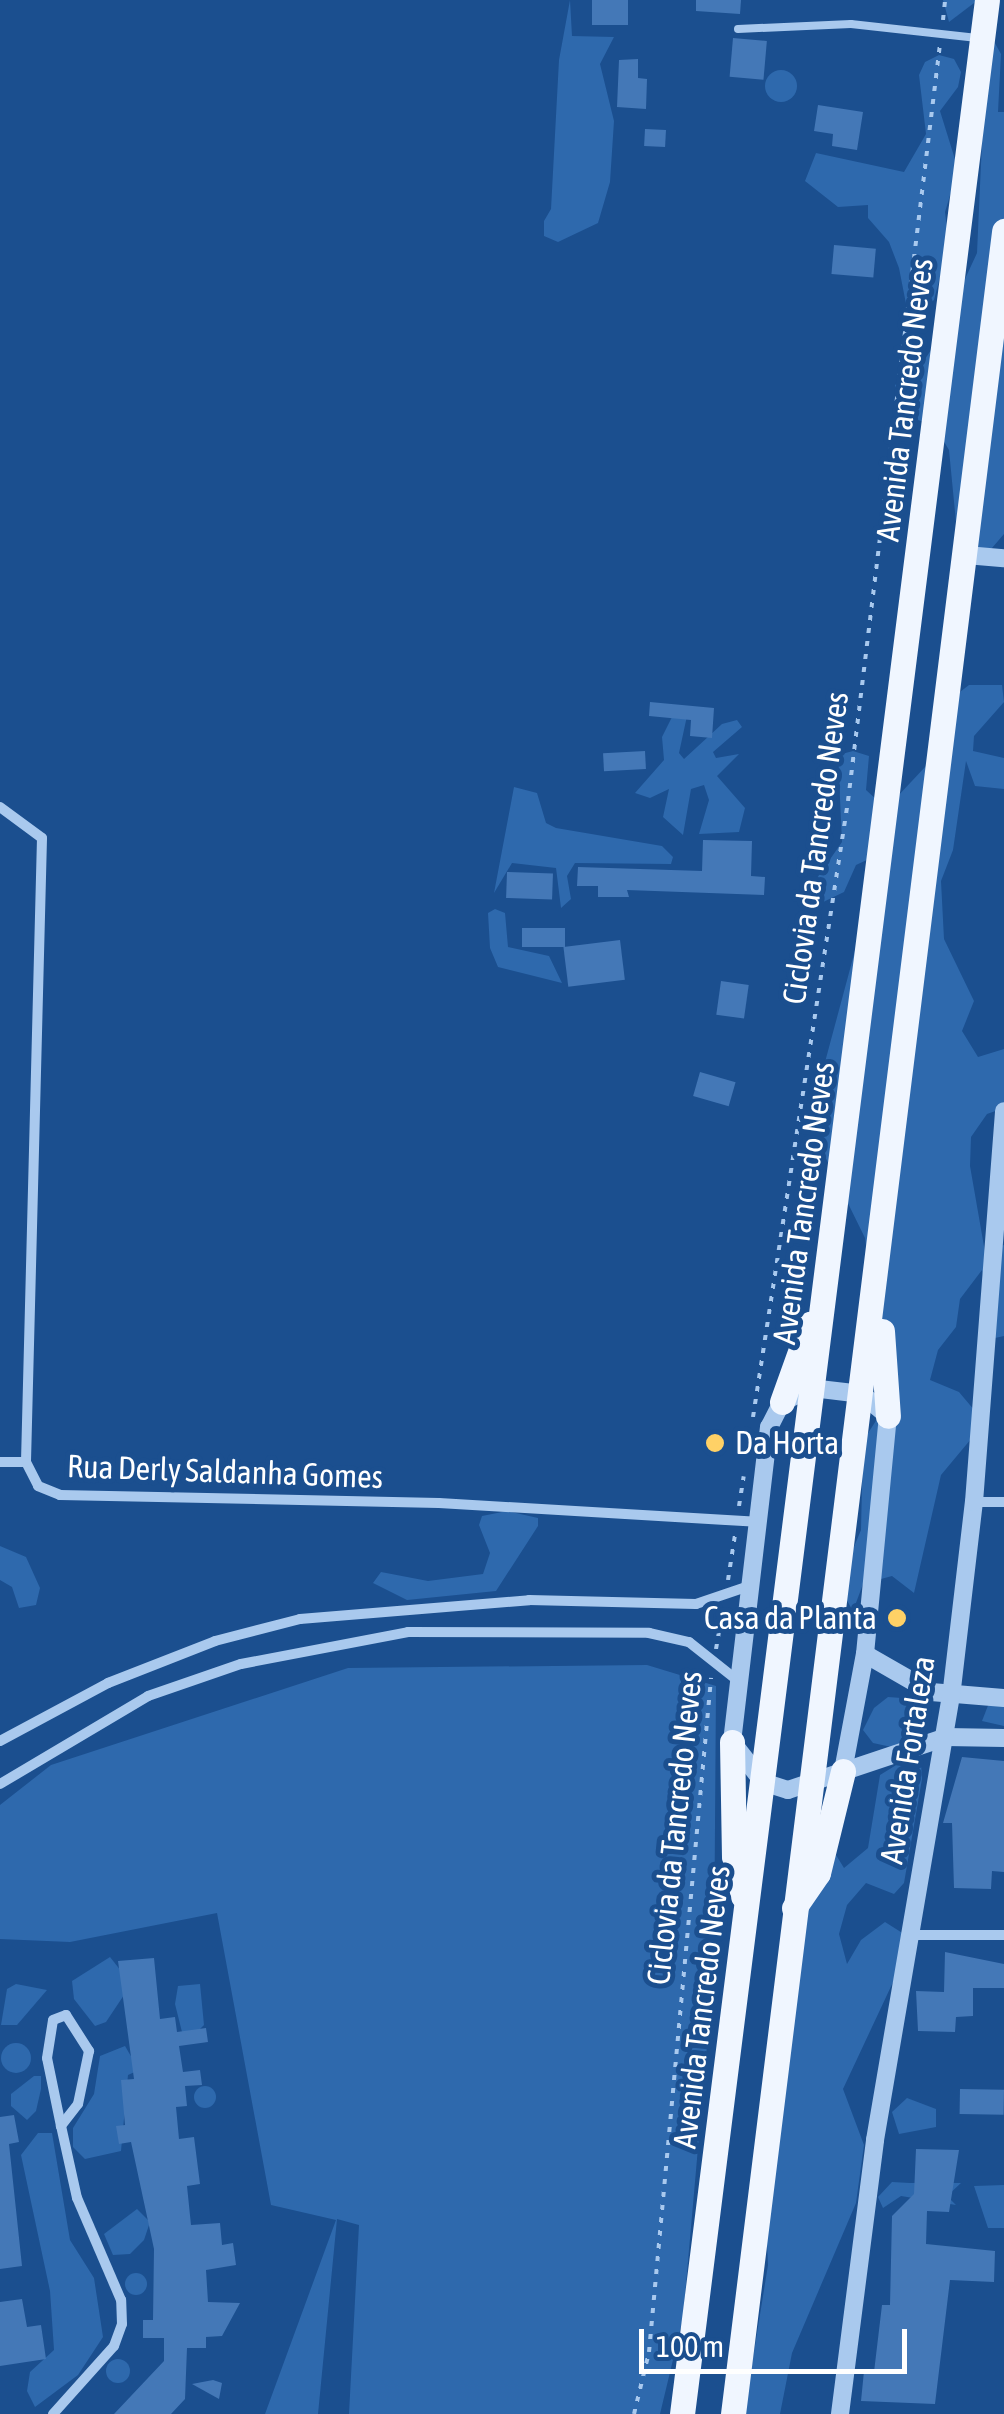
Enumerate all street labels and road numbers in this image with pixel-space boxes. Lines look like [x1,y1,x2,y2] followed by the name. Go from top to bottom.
[869,256,941,544] street label: Avenida Tancredo Neves
[775,689,857,1007] street label: Ciclovia da Tancredo Neves
[765,1059,843,1347] street label: Avenida Tancredo Neves
[66,1447,384,1497] street label: Rua Derly Saldanha Gomes
[873,1653,943,1867] street label: Avenida Fortaleza
[639,1669,711,1987] street label: Ciclovia da Tancredo Neves
[666,1863,738,2151] street label: Avenida Tancredo Neves

